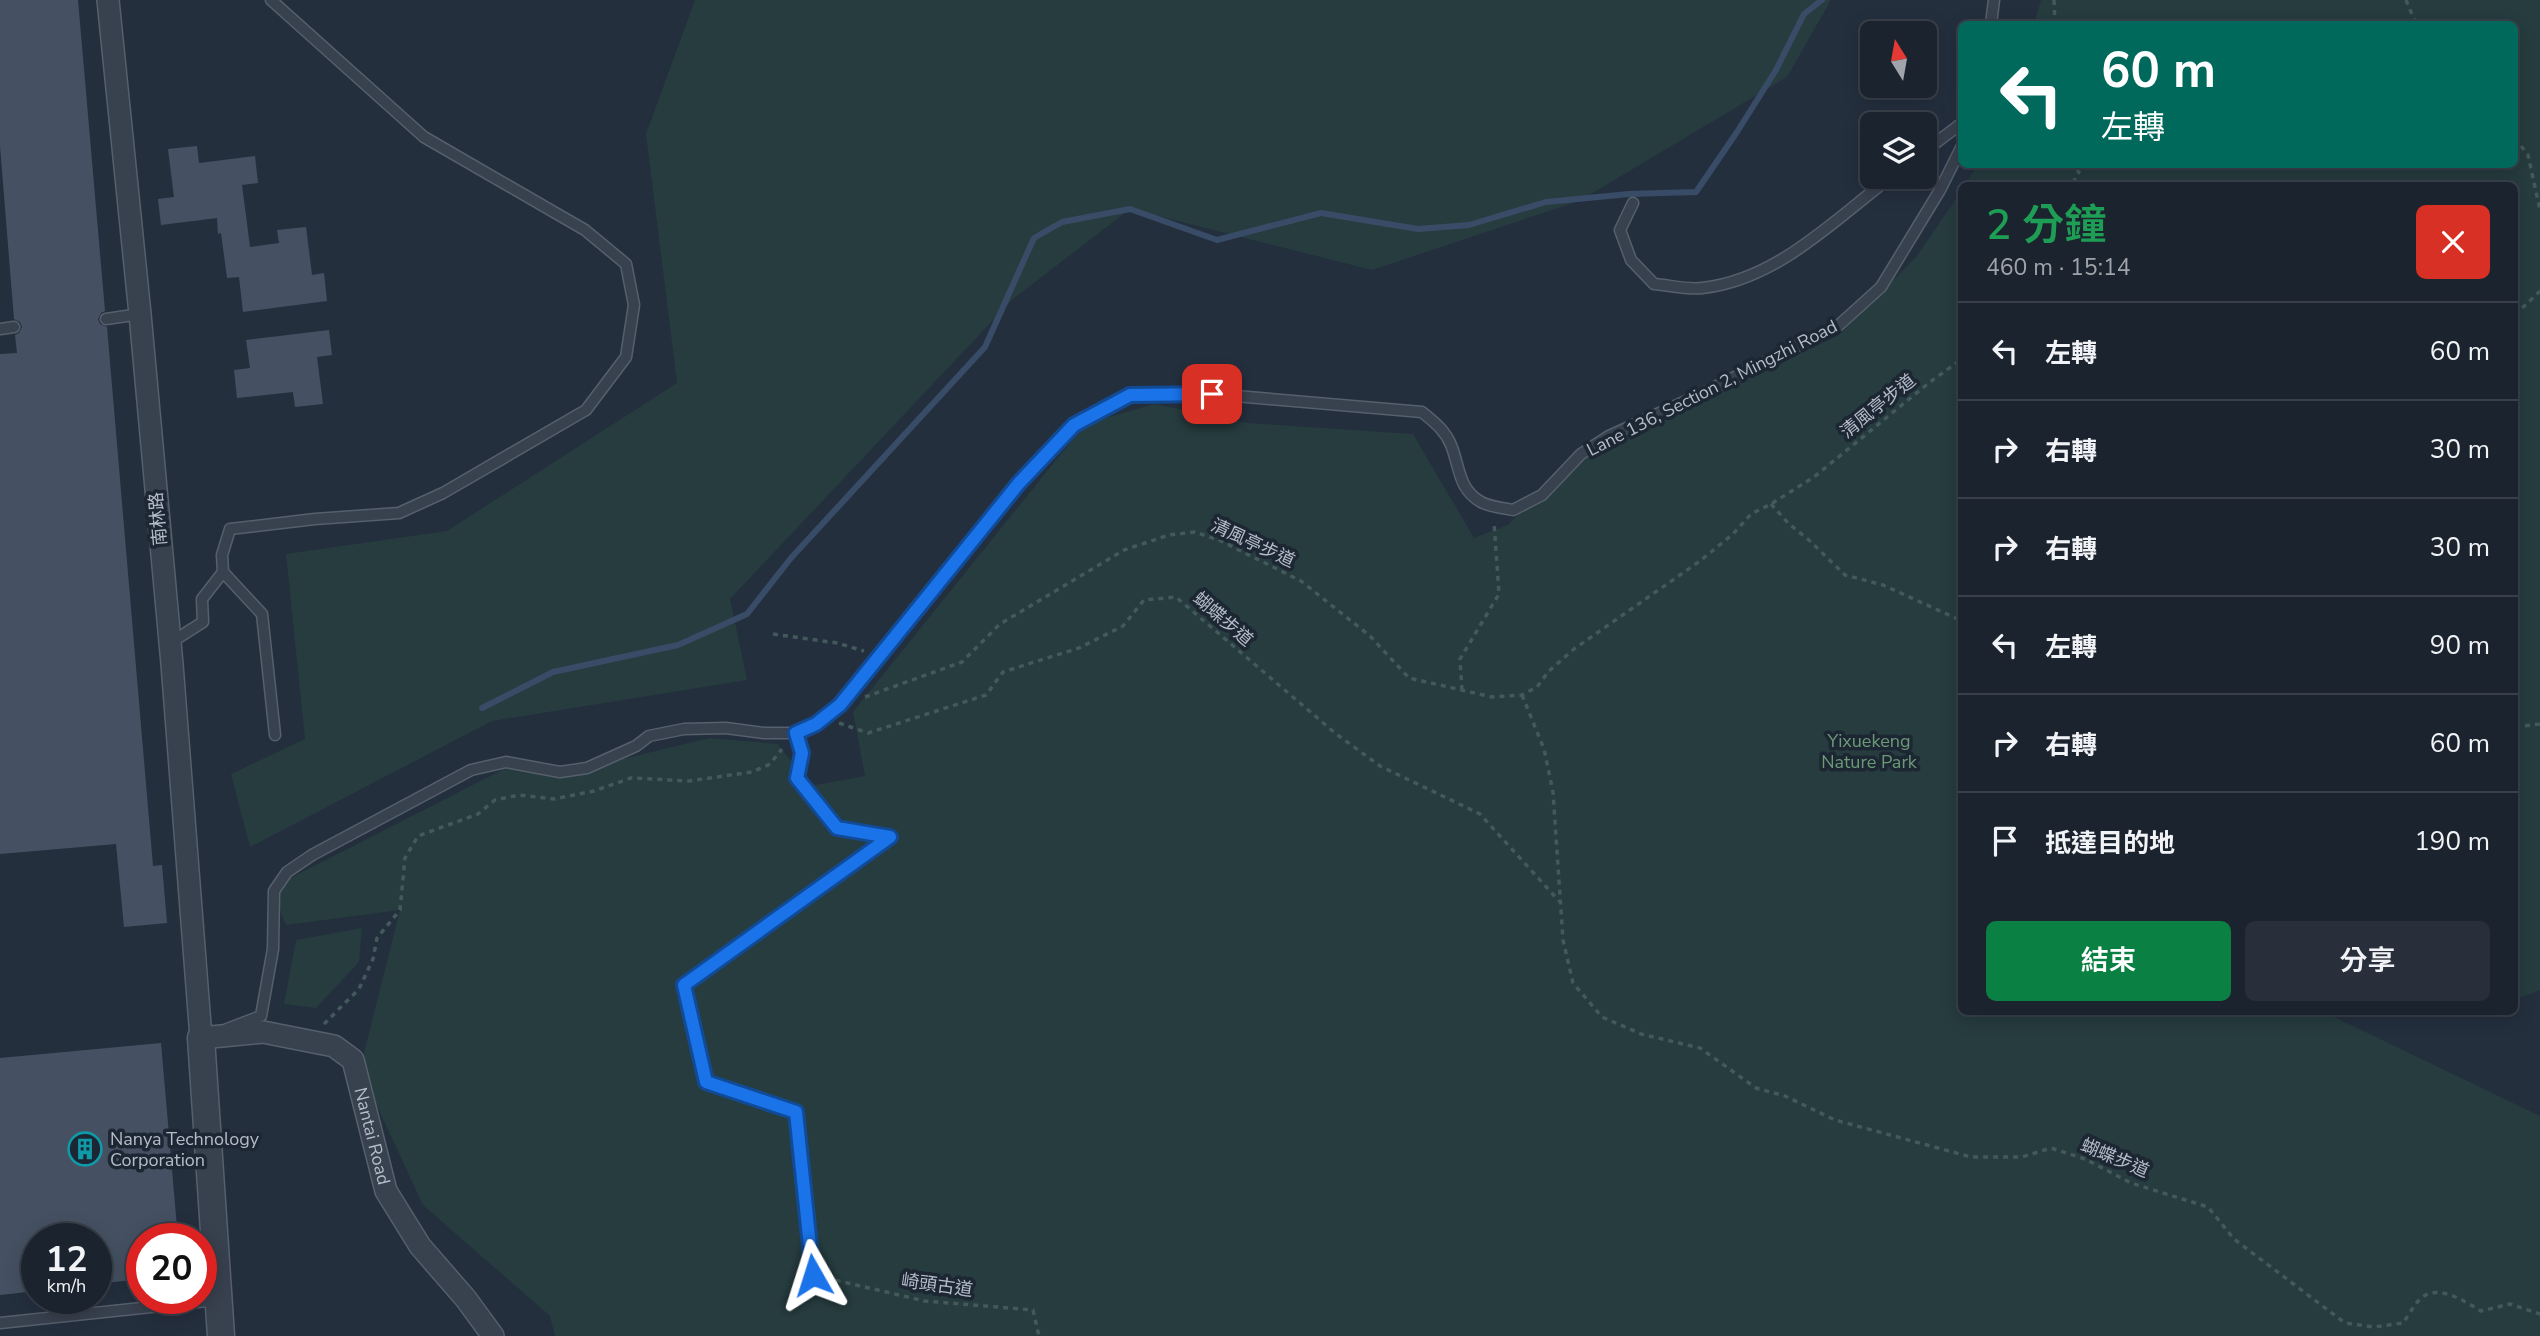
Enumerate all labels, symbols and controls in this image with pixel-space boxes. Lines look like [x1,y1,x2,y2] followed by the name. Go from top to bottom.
[1860,21,1937,98] north arrow
[1860,21,1937,189] map controls
[2101,37,2216,104] text: 60 m
[1986,49,2077,140] icon: left
[2101,106,2165,149] text: 左轉
[1860,112,1937,189] button: layers
[1986,197,2106,254] text: 2 分鐘
[2416,205,2490,279] button: close
[1986,252,2131,283] text: 460 m · 15:14
[1583,314,1841,462] street label: Lane 136, Section 2, Mingzhi Road
[1986,332,2024,370] icon: left
[2430,334,2490,369] text: 60 m
[2045,336,2097,371] text: 左轉
[1182,364,1242,424] pin
[1835,368,1921,444] street label: 清風亭步道
[1193,375,1231,413] icon: arrive
[1986,430,2024,468] icon: right
[2430,432,2490,467] text: 30 m
[2045,434,2097,469] text: 右轉
[144,491,172,547] street label: 南林路
[1207,513,1299,573] street label: 清風亭步道
[1986,528,2024,566] icon: right
[2430,530,2490,565] text: 30 m
[2045,532,2097,567] text: 右轉
[1188,586,1258,652] street label: 蝴蝶步道
[1986,626,2024,664] icon: left
[2430,628,2490,663] text: 90 m
[2045,630,2097,665] text: 左轉
[1986,724,2024,762] icon: right
[2430,726,2490,761] text: 60 m
[2045,728,2097,763] text: 右轉
[1821,729,1918,774] park label: Yixuekeng Nature Park
[1986,822,2024,860] icon: arrive
[2414,824,2490,859] text: 190 m
[2045,826,2175,861] text: 抵達目的地
[1986,921,2231,1001] button: 結束
[2245,921,2490,1001] button: 分享
[348,1085,396,1187] street label: Nantai Road
[110,1127,260,1172] place label: Nanya Technology Corporation
[66,1130,104,1168] building icon: Nanya Technology Corporation
[2077,1133,2153,1183] street label: 蝴蝶步道
[126,1223,217,1314] speed limit sign: 20
[45,1236,88,1283] text: 12
[776,1238,850,1312] position arrow
[900,1268,974,1302] street label: 崎頭古道
[47,1274,86,1298] text: km/h

